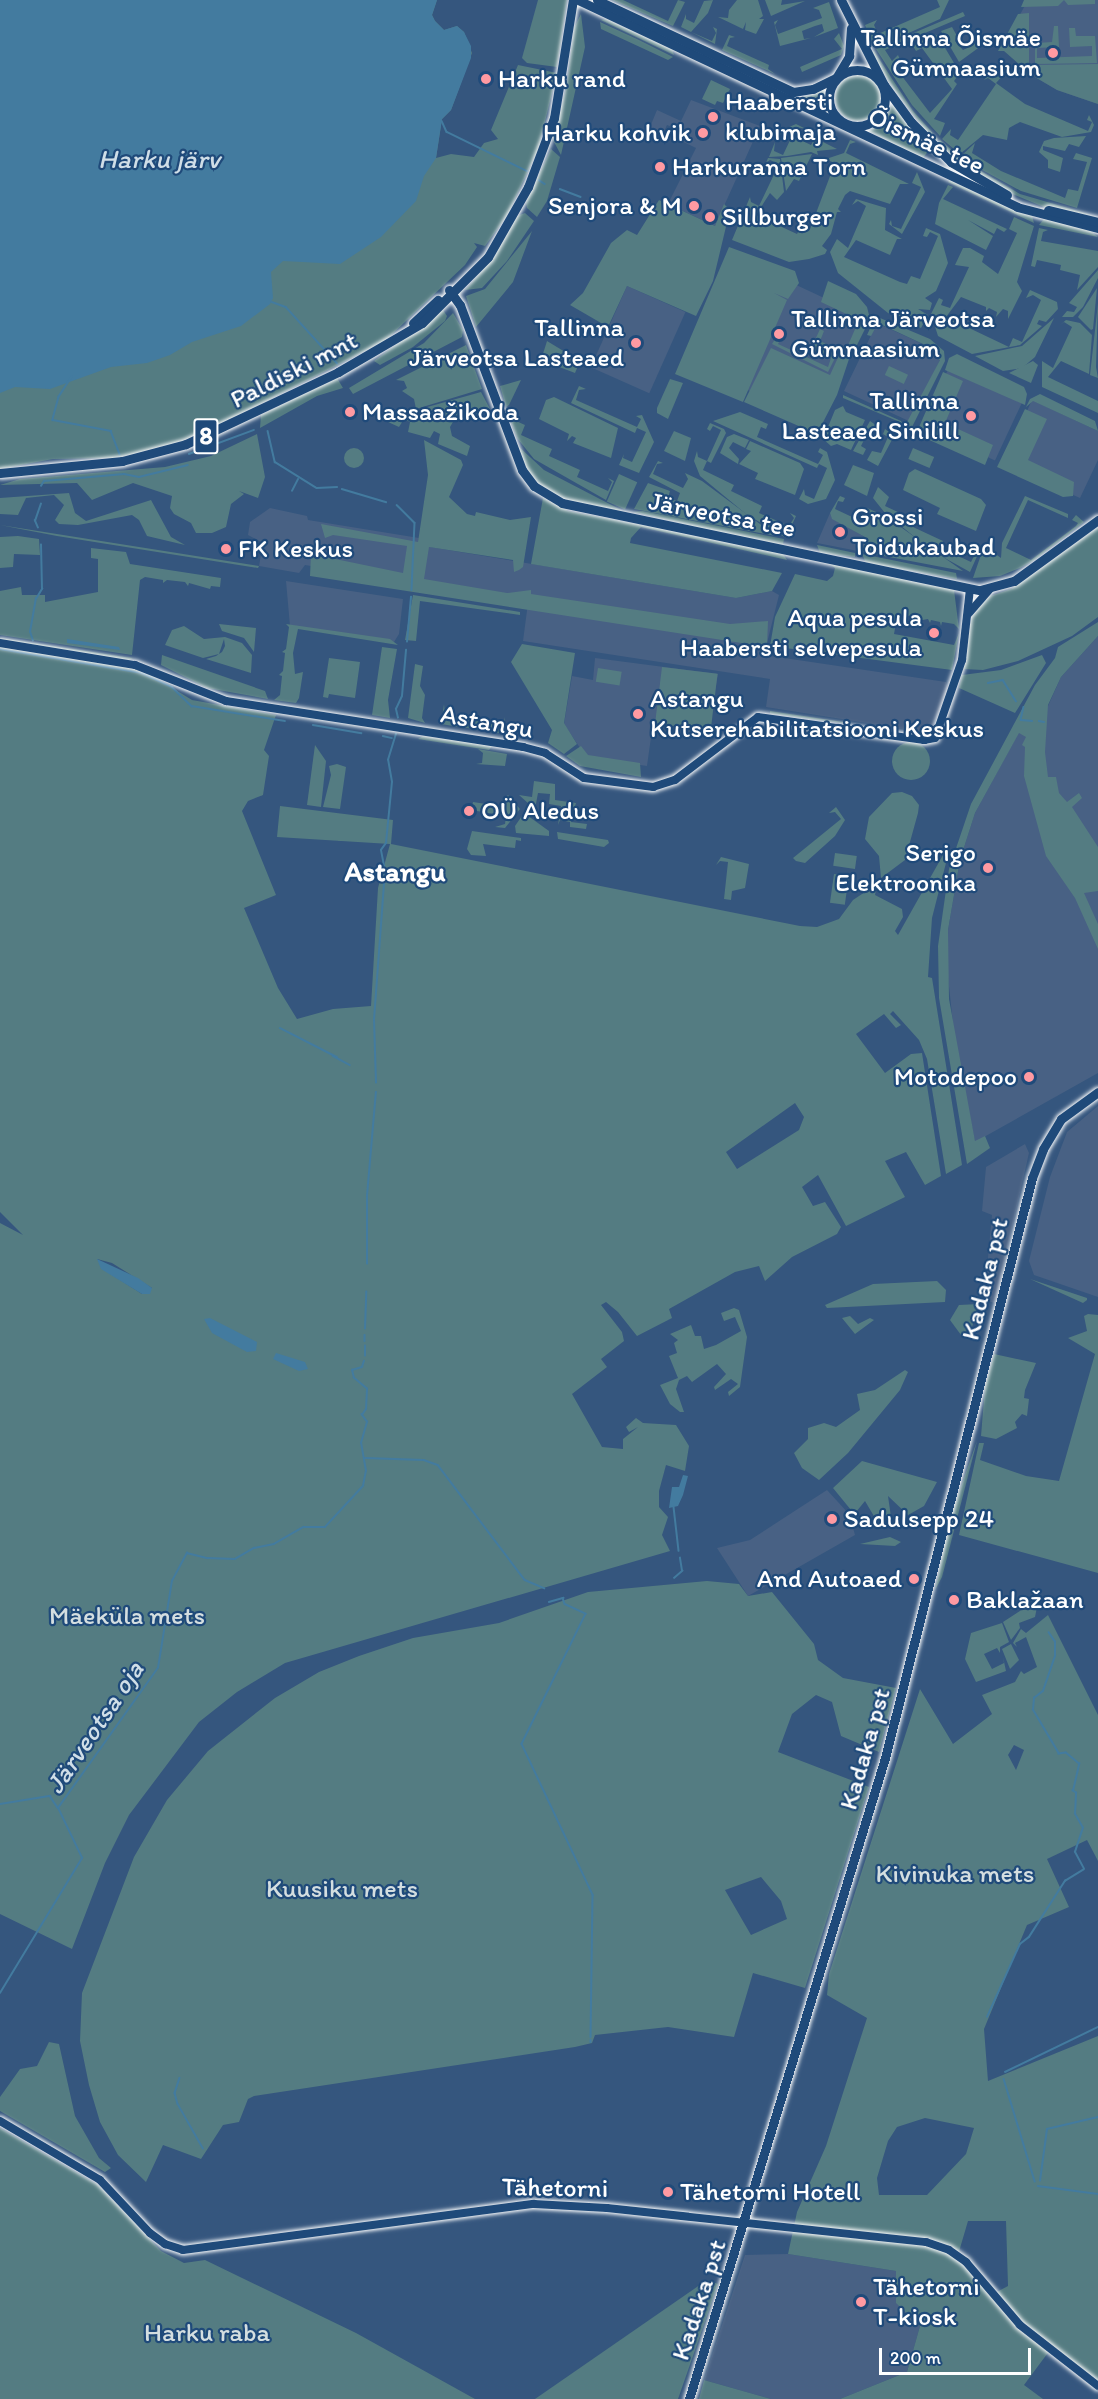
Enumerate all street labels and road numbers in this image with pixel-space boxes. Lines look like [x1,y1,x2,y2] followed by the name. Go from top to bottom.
[863,101,989,181] street label: Õismäe tee
[225,325,363,415] street label: Paldiski mnt
[192,415,220,457] road number: 8
[646,485,798,545] street label: Järveotsa tee
[438,698,536,746] street label: Astangu
[955,1215,1015,1343] street label: Kadaka pst
[833,1685,897,1813] street label: Kadaka pst
[501,2171,609,2205] street label: Tähetorni
[665,2236,733,2364] street label: Kadaka pst

